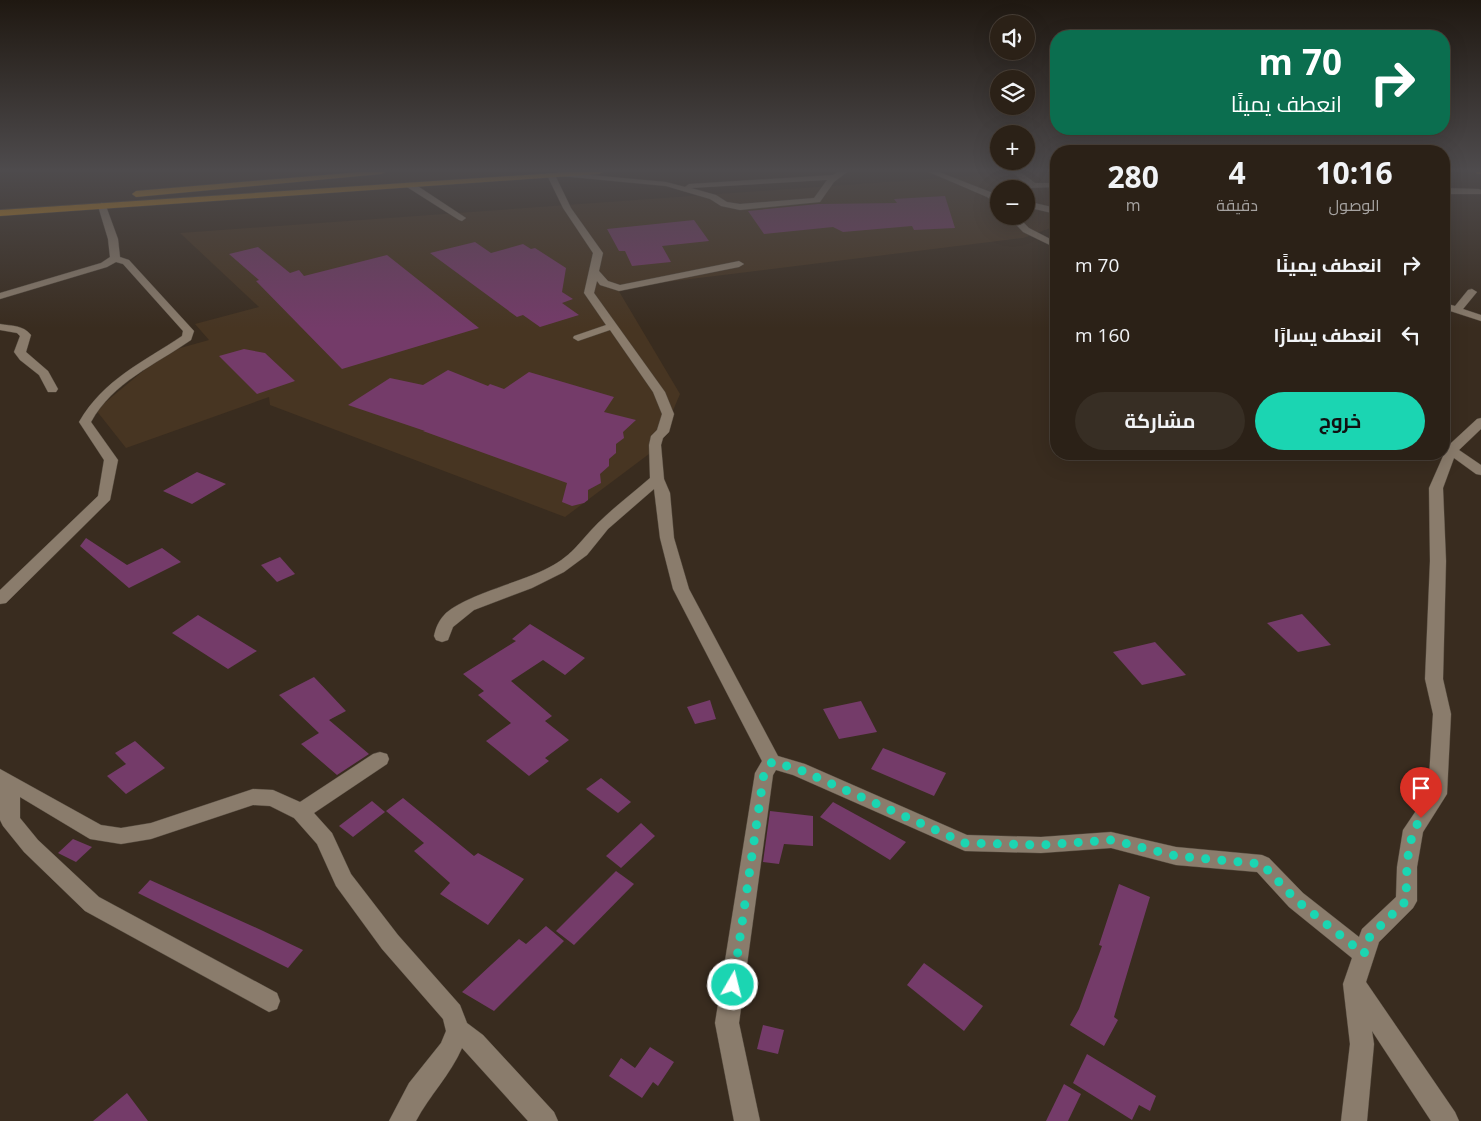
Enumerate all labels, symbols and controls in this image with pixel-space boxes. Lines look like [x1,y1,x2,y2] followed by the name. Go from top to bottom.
[990,15,1035,225] map controls
[990,15,1035,60] button: sound
[1259,38,1342,85] text: 70 m
[1360,50,1425,115] icon: right
[990,70,1035,115] button: layers
[1231,88,1342,118] text: انعطف يمينًا
[990,125,1035,170] button: +
[1229,152,1246,193] text: 4
[1315,152,1393,193] text: 10:16
[1107,156,1159,197] text: 280
[990,180,1035,225] button: −
[1126,194,1141,216] text: m
[1216,194,1258,216] text: دقيقة
[1329,194,1379,216] text: الوصول
[1397,251,1425,279] icon: right
[1075,252,1119,278] text: 70 m
[1276,252,1382,278] text: انعطف يمينًا
[1397,321,1425,349] icon: left
[1075,322,1130,348] text: 160 m
[1273,322,1382,348] text: انعطف يسارًا
[1075,392,1245,450] button: مشاركة
[1255,392,1425,450] button: خروج
[1400,767,1442,818] pin
[1407,774,1435,802] icon: arrive
[706,958,758,1010] position arrow

